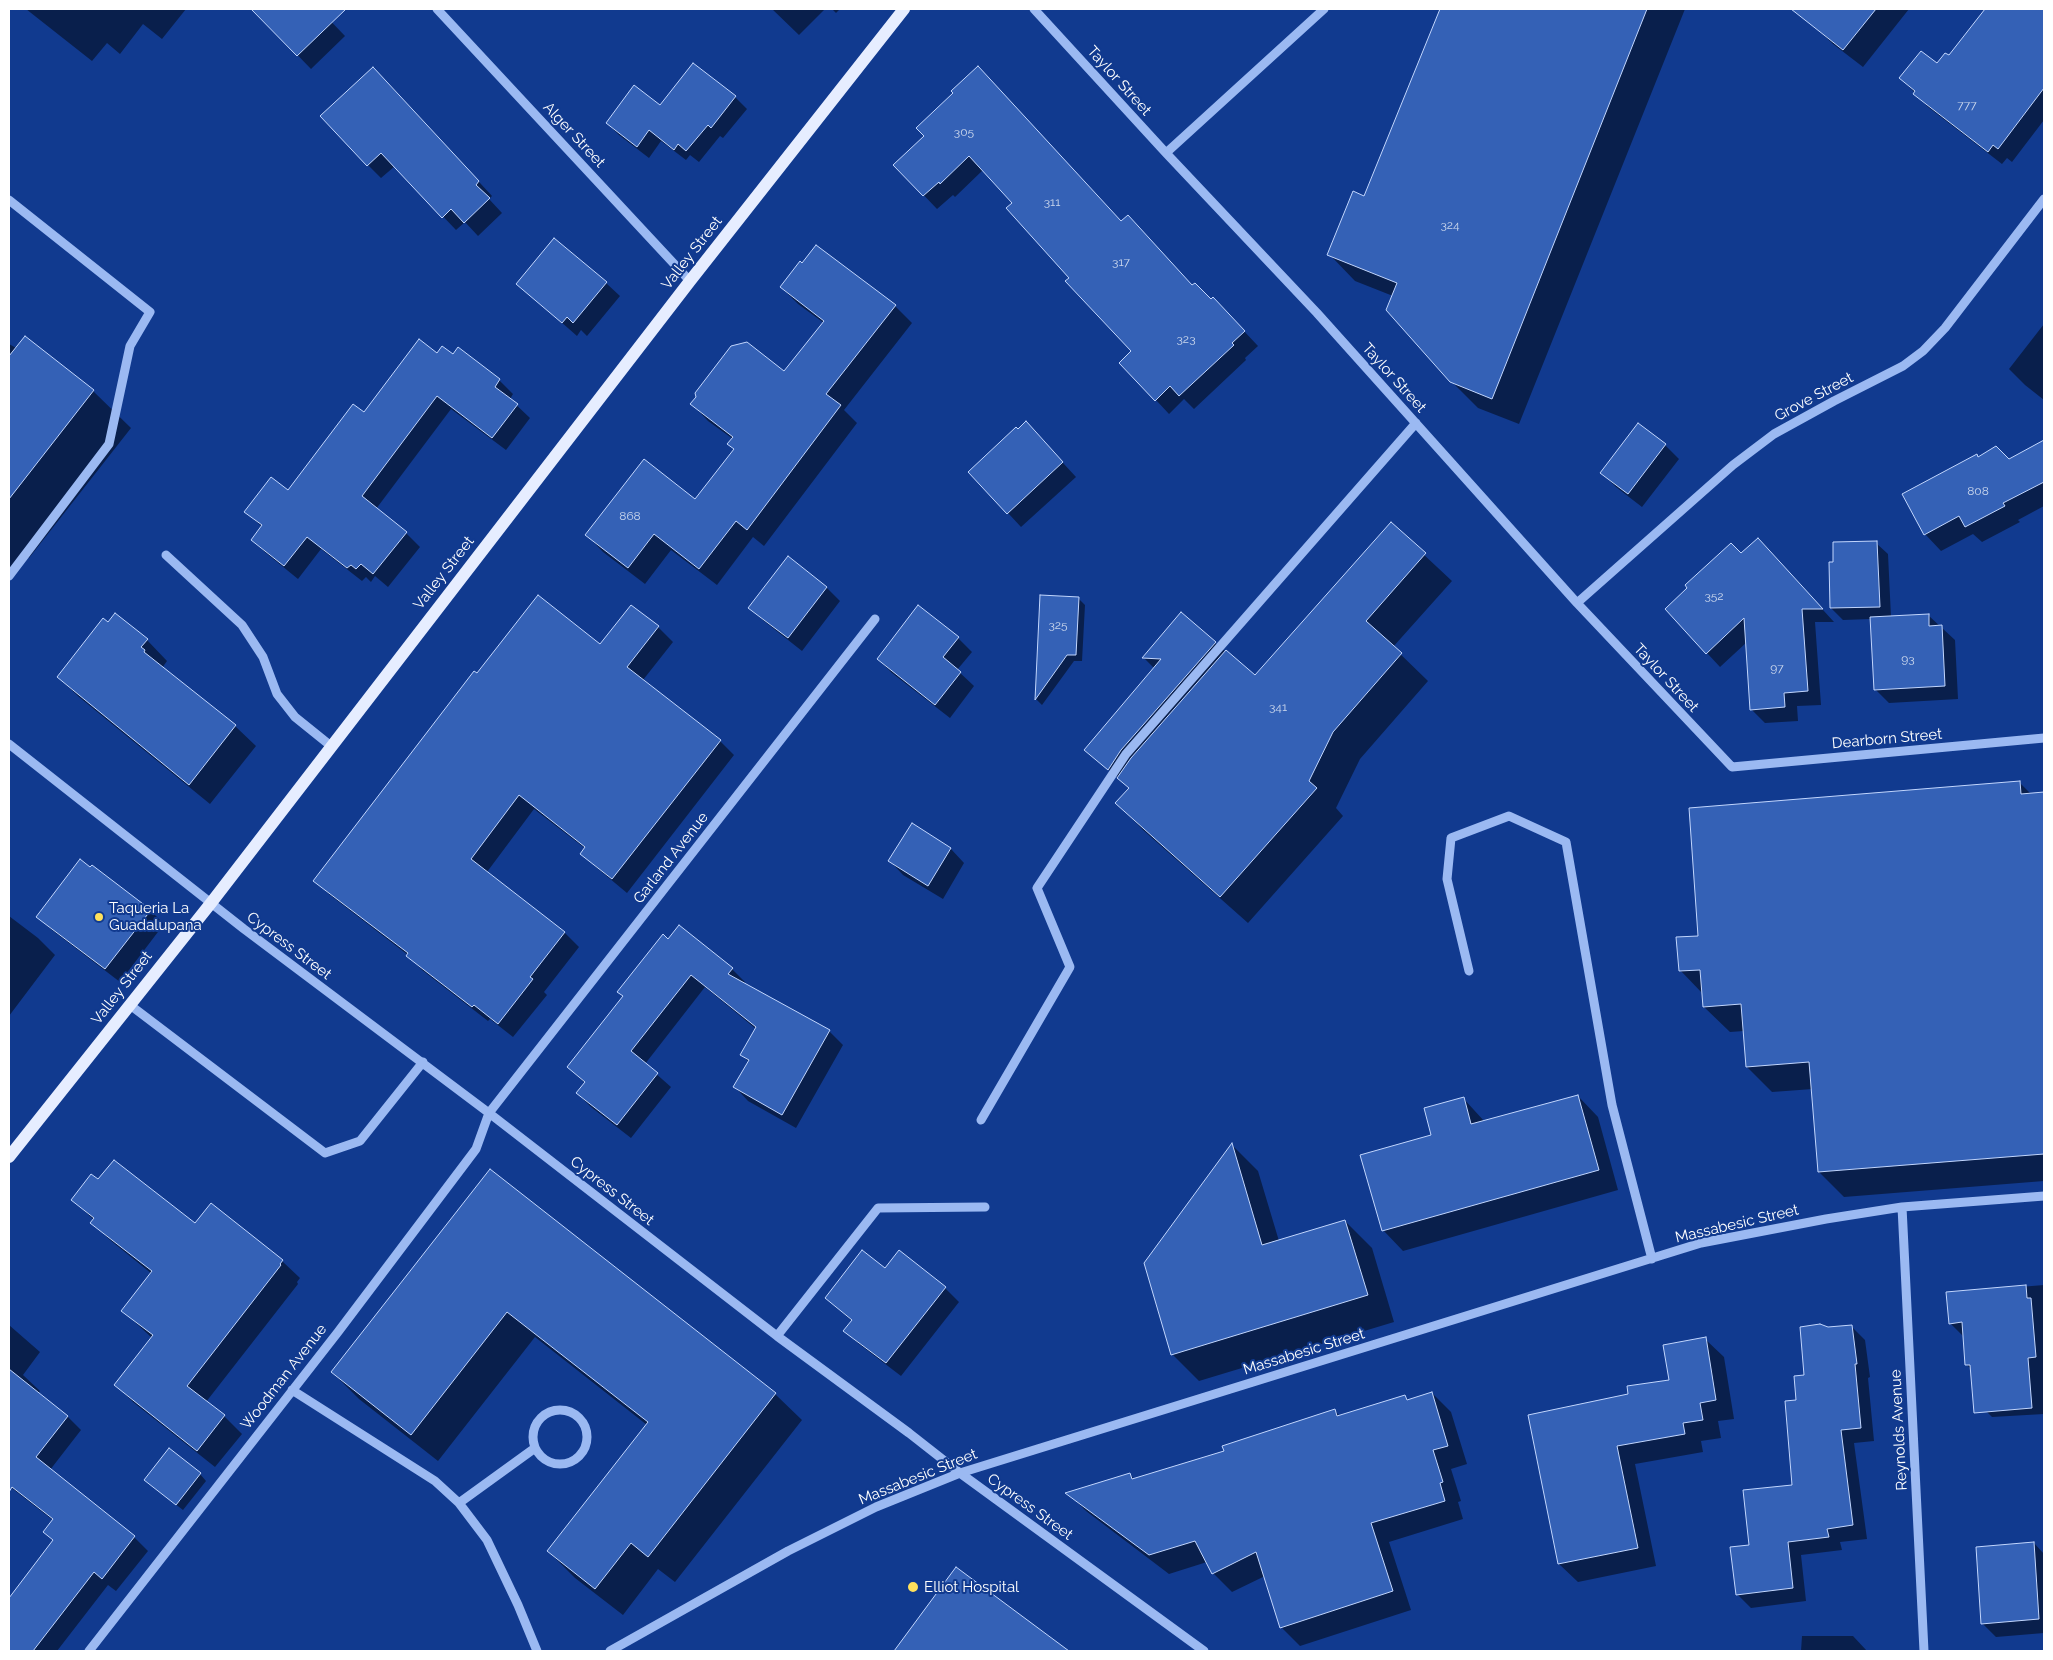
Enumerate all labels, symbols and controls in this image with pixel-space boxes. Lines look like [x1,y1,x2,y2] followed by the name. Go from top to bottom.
[1083,43,1155,119] street label: Taylor Street
[1957,98,1977,112] house number: 777
[539,99,609,171] street label: Alger Street
[954,125,974,139] house number: 305
[1044,195,1060,209] house number: 311
[658,213,726,293] street label: Valley Street
[1440,218,1460,232] house number: 324
[1112,255,1130,269] house number: 317
[1176,332,1196,346] house number: 323
[1358,340,1430,416] street label: Taylor Street
[1772,369,1856,425] street label: Grove Street
[1967,484,1989,498] house number: 808
[619,509,641,523] house number: 868
[410,533,478,613] street label: Valley Street
[1704,589,1724,603] house number: 352
[1048,618,1068,632] house number: 325
[1630,640,1702,716] street label: Taylor Street
[1901,652,1915,666] house number: 93
[1770,661,1784,675] house number: 97
[1269,700,1287,714] house number: 341
[1831,725,1943,753] street label: Dearborn Street
[630,809,712,907] street label: Garland Avenue
[109,899,202,934] place label: Taqueria La Guadalupana
[243,908,335,984] street label: Cypress Street
[93,911,105,923] marker: Taqueria La Guadalupana
[88,948,156,1028] street label: Valley Street
[567,1153,657,1229] street label: Cypress Street
[1674,1201,1800,1247] street label: Massabesic Street
[237,1321,331,1433] street label: Woodman Avenue
[1241,1325,1367,1379] street label: Massabesic Street
[1887,1369,1911,1491] street label: Reynolds Avenue
[856,1445,980,1509] street label: Massabesic Street
[984,1470,1076,1544] street label: Cypress Street
[924,1578,1019,1596] place label: Elliot Hospital
[906,1580,920,1594] marker: Elliot Hospital

